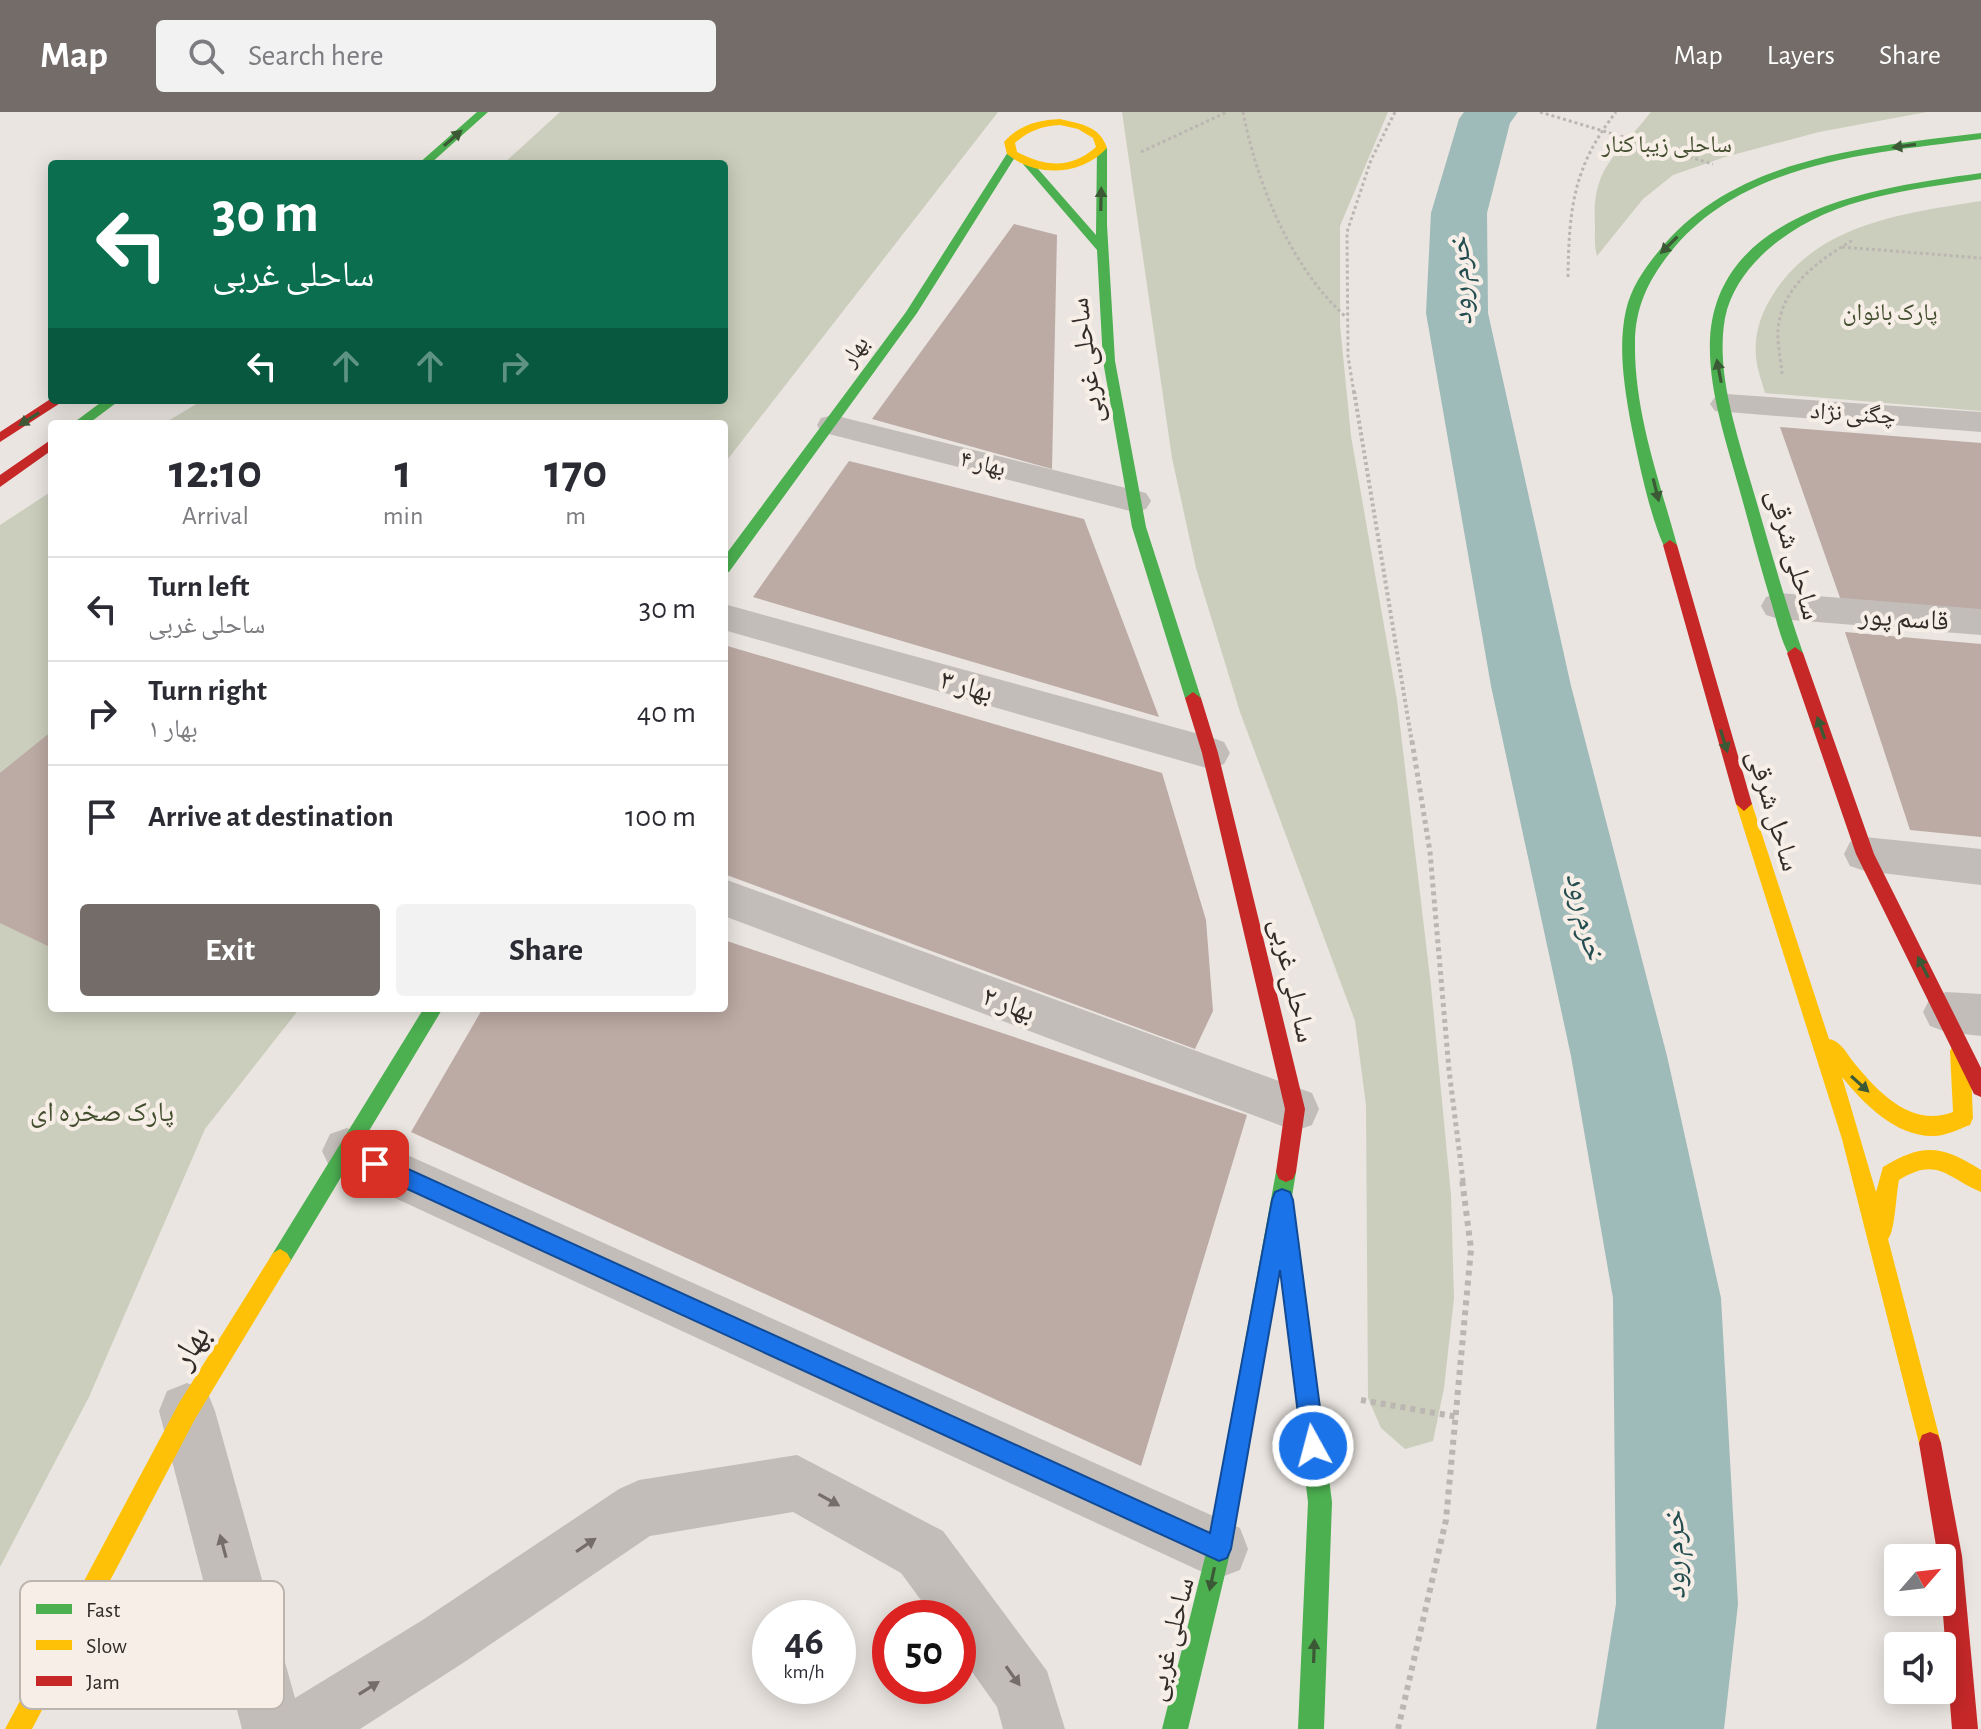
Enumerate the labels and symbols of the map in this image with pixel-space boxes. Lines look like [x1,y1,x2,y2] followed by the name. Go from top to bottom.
[443,130,463,147] one-way arrow
[1601,133,1732,158] park label: ساحلی زیبا کنار
[1891,140,1916,153] one-way arrow
[1095,186,1107,211] one-way arrow
[1444,235,1482,326] water label: خرم رود
[1661,235,1679,254] one-way arrow
[1065,296,1111,425] street label: ساحلی غربی
[1842,301,1938,326] park label: پارک بانوان
[836,332,874,372] street label: بهار
[1713,358,1725,383] one-way arrow
[1809,399,1897,430] street label: چگنی نژاد
[18,411,40,425] one-way arrow
[957,447,1008,482] street label: بهار ۴
[1650,478,1662,503] one-way arrow
[1759,486,1825,624] street label: ساحلی شرقی
[1857,602,1950,639] street label: قاسم پور
[937,666,996,708] street label: بهار ۳
[1815,716,1827,740] one-way arrow
[1718,730,1731,754] one-way arrow
[1739,747,1805,875] street label: ساحل شرقی
[1557,870,1610,964] water label: خرم رود
[1262,916,1320,1046] street label: ساحلی غربی
[1916,955,1929,978] one-way arrow
[978,983,1038,1027] street label: بهار ۲
[1850,1075,1870,1092] one-way arrow
[30,1099,174,1128] park label: پارک صخره ای
[341,1130,409,1198] pin
[164,1319,217,1376] street label: بهار
[1271,1404,1355,1488] position arrow
[817,1493,840,1507] one-way arrow
[1659,1510,1695,1599] water label: خرم رود
[216,1533,229,1557] one-way arrow
[576,1538,597,1553] one-way arrow
[1884,1544,1956,1616] north arrow
[1205,1567,1218,1592] one-way arrow
[1142,1575,1202,1705] street label: ساحلی غربی
[20,1581,284,1709] legend
[86,1599,120,1621] text: Fast
[872,1600,976,1704] speed limit sign: 50
[86,1635,127,1657] text: Slow
[1308,1638,1321,1663] one-way arrow
[1004,1665,1020,1686] one-way arrow
[86,1671,120,1693] text: Jam
[358,1681,380,1695] one-way arrow

